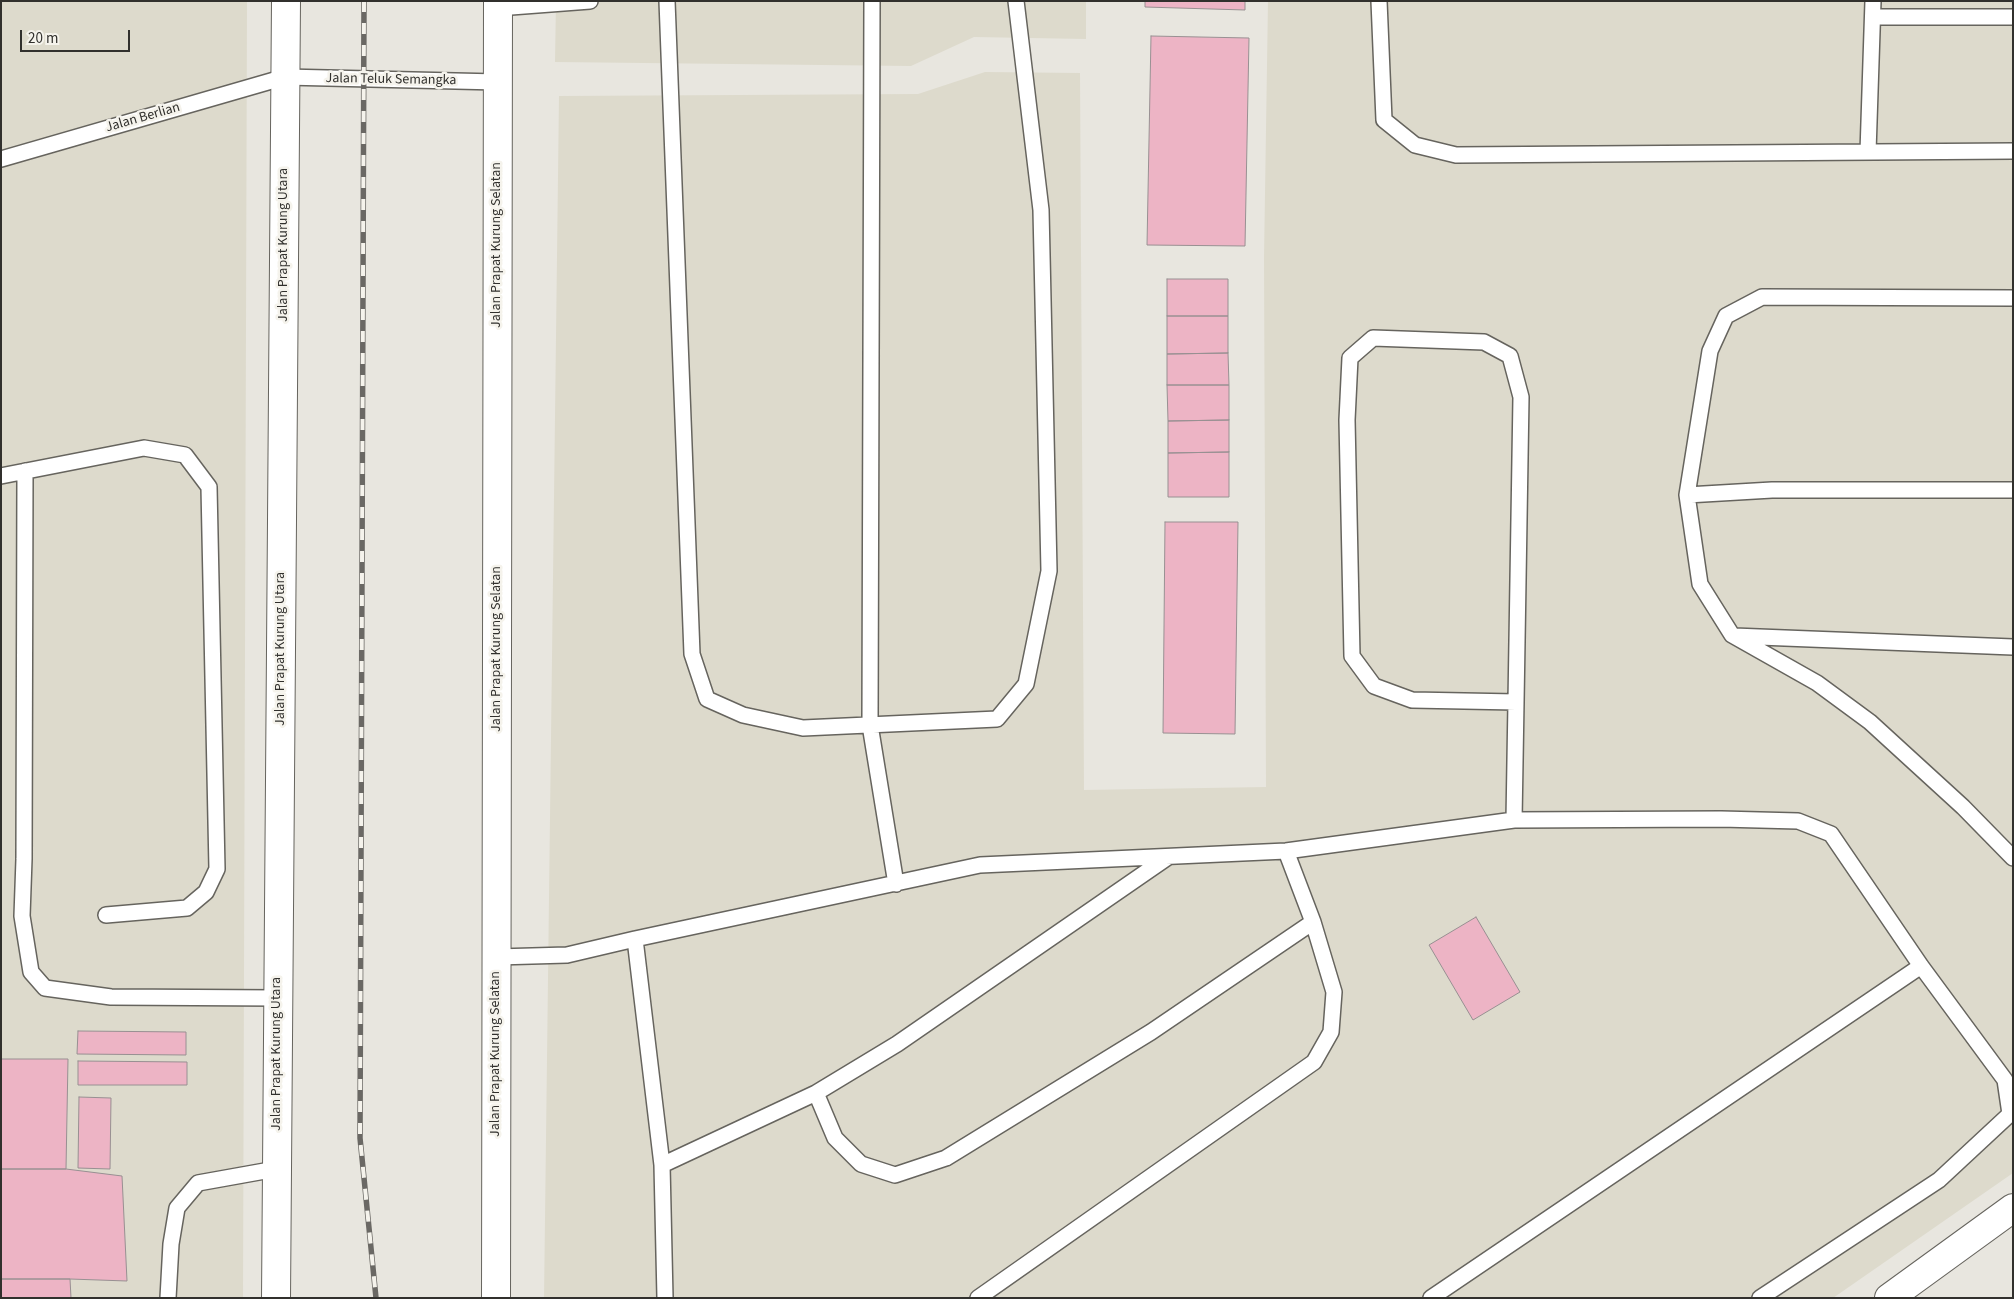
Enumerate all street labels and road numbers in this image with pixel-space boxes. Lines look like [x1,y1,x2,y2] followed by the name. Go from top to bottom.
[325,70,457,90] street label: Jalan Teluk Semangka
[104,99,182,137] street label: Jalan Berlian
[489,162,505,328] street label: Jalan Prapat Kurung Selatan
[276,168,292,322] street label: Jalan Prapat Kurung Utara
[489,566,505,732] street label: Jalan Prapat Kurung Selatan
[273,572,289,726] street label: Jalan Prapat Kurung Utara
[488,971,504,1137] street label: Jalan Prapat Kurung Selatan
[269,977,285,1131] street label: Jalan Prapat Kurung Utara

